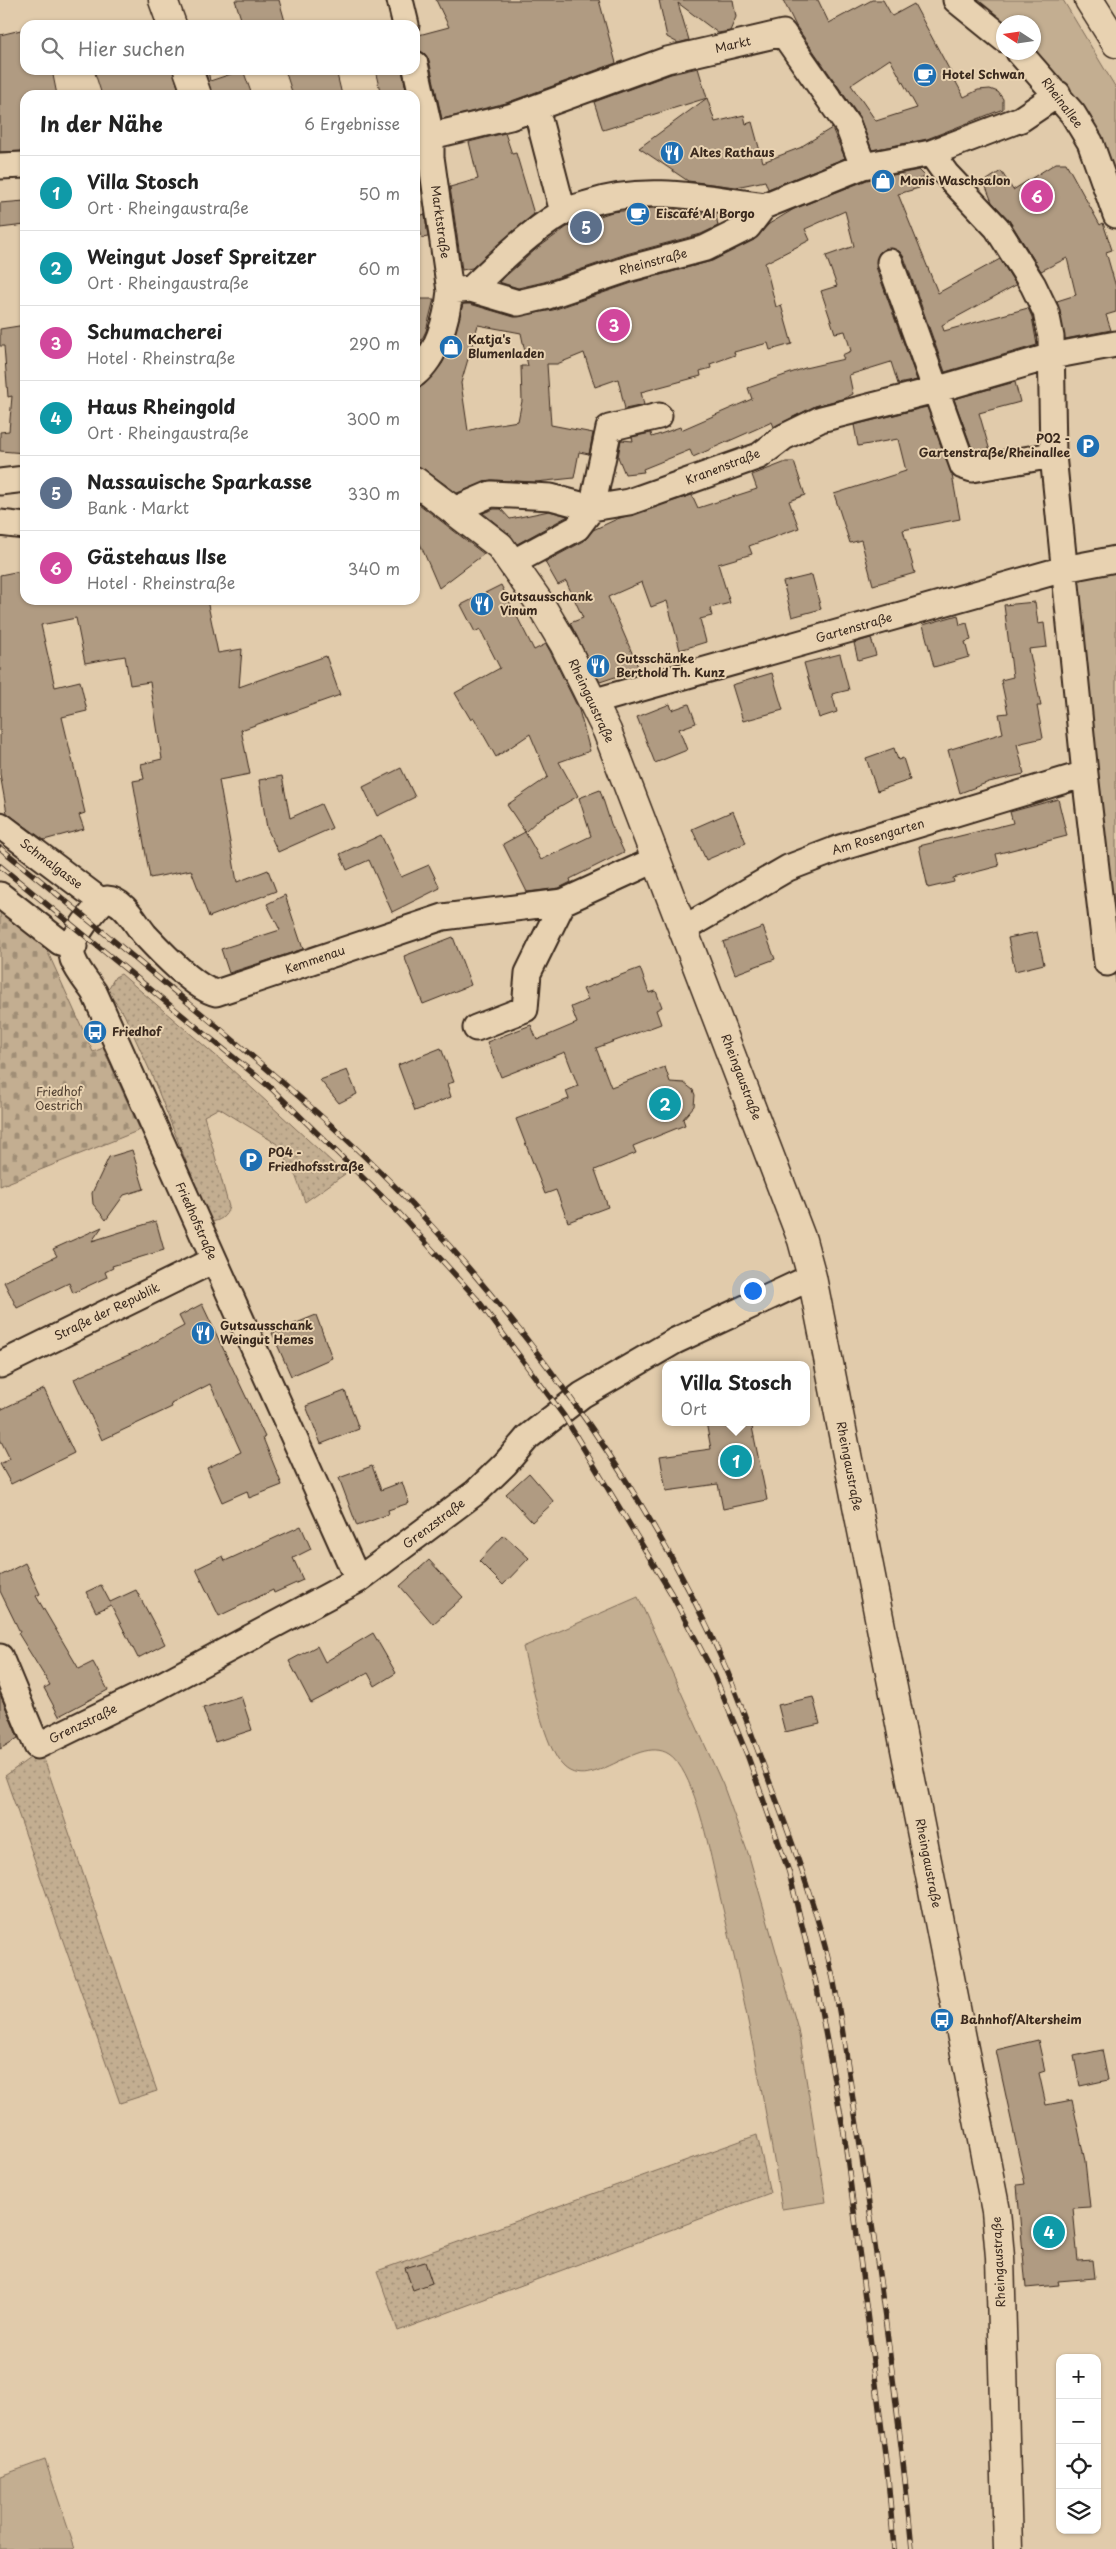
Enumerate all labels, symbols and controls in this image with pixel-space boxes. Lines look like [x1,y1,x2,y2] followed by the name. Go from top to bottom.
[996,15,1041,60] north arrow
[20,20,420,75] search box
[713,31,753,57] street label: Markt
[38,34,66,62] icon: search
[78,34,185,62] text: Hier suchen
[912,62,938,88] cafe icon: Hotel Schwan
[942,65,1025,83] place label: Hotel Schwan
[1038,73,1088,132] street label: Rheinallee
[40,107,162,139] text: In der Nähe
[304,111,400,135] text: 6 Ergebnisse
[659,140,685,166] restaurant icon: Altes Rathaus
[690,143,775,161] place label: Altes Rathaus
[87,167,199,195] text: Villa Stosch
[870,168,896,194] shop icon: Monis Waschsalon
[900,171,1011,189] place label: Monis Waschsalon
[1021,177,1053,215] pin: 6
[52,181,60,205] text: 1
[359,181,400,205] text: 50 m
[427,184,455,260] street label: Marktstraße
[87,195,249,219] text: Ort · Rheingaustraße
[625,201,651,227] cafe icon: Eiscafé Al Borgo
[656,204,755,222] place label: Eiscafé Al Borgo
[570,208,602,246] pin: 5
[87,242,317,270] text: Weingut Josef Spreitzer
[617,243,689,279] street label: Rheinstraße
[50,256,62,280] text: 2
[358,256,400,280] text: 60 m
[87,270,249,294] text: Ort · Rheingaustraße
[598,306,630,344] pin: 3
[87,317,222,345] text: Schumacherei
[468,330,545,362] place label: Katja's Blumenladen
[51,331,61,355] text: 3
[349,331,400,355] text: 290 m
[438,334,464,360] shop icon: Katja's Blumenladen
[87,345,235,369] text: Hotel · Rheinstraße
[87,392,235,420] text: Haus Rheingold
[51,406,61,430] text: 4
[346,406,400,430] text: 300 m
[87,420,249,444] text: Ort · Rheingaustraße
[919,429,1070,461] place label: P02 - Gartenstraße/Rheinallee
[1075,433,1101,459] parking icon: P02 - Gartenstraße/Rheinallee
[683,444,762,489] street label: Kranenstraße
[87,467,312,495] text: Nassauische Sparkasse
[51,481,61,505] text: 5
[347,481,400,505] text: 330 m
[87,495,189,519] text: Bank · Markt
[87,542,227,570] text: Gästehaus Ilse
[50,556,62,580] text: 6
[348,556,400,580] text: 340 m
[87,570,235,594] text: Hotel · Rheinstraße
[500,587,593,619] place label: Gutsausschank Vinum
[469,591,495,617] restaurant icon: Gutsausschank Vinum
[813,608,894,647] street label: Gartenstraße
[616,649,725,681] place label: Gutsschänke Berthold Th. Kunz
[585,653,611,679] restaurant icon: Gutsschänke Berthold Th. Kunz
[565,656,619,746] street label: Rheingaustraße
[829,813,926,859] street label: Am Rosengarten
[16,834,87,893] street label: Schmalgasse
[282,940,347,978] street label: Kemmenau
[82,1019,108,1045] bus stop icon: Friedhof
[112,1022,163,1040] place label: Friedhof
[717,1031,767,1122] street label: Rheingaustraße
[35,1082,83,1114] park label: Friedhof Oestrich
[649,1085,681,1123] pin: 2
[268,1143,365,1175] place label: P04 - Friedhofsstraße
[238,1147,264,1173] parking icon: P04 - Friedhofsstraße
[172,1179,222,1262] street label: Friedhofstraße
[51,1278,162,1344] street label: Straße der Republik
[740,1278,766,1304] your location
[220,1316,314,1348] place label: Gutsausschank Weingut Hemes
[190,1320,216,1346] restaurant icon: Gutsausschank Weingut Hemes
[662,1361,810,1426] popup
[680,1368,792,1396] text: Villa Stosch
[680,1396,707,1420] text: Ort
[832,1419,867,1512] street label: Rheingaustraße
[720,1442,752,1480] pin: 1
[399,1494,468,1553] street label: Grenzstraße
[45,1699,120,1747] street label: Grenzstraße
[911,1816,946,1909] street label: Rheingaustraße
[929,2007,955,2033] bus stop icon: Bahnhof/Altersheim
[960,2010,1082,2028] place label: Bahnhof/Altersheim
[1033,2213,1065,2251] pin: 4
[987,2216,1009,2308] street label: Rheingaustraße
[1056,2354,1101,2534] map controls
[1056,2354,1101,2399] button: +
[1056,2399,1101,2444] button: −
[1056,2444,1101,2489] button: locate
[1056,2489,1101,2534] button: layers

